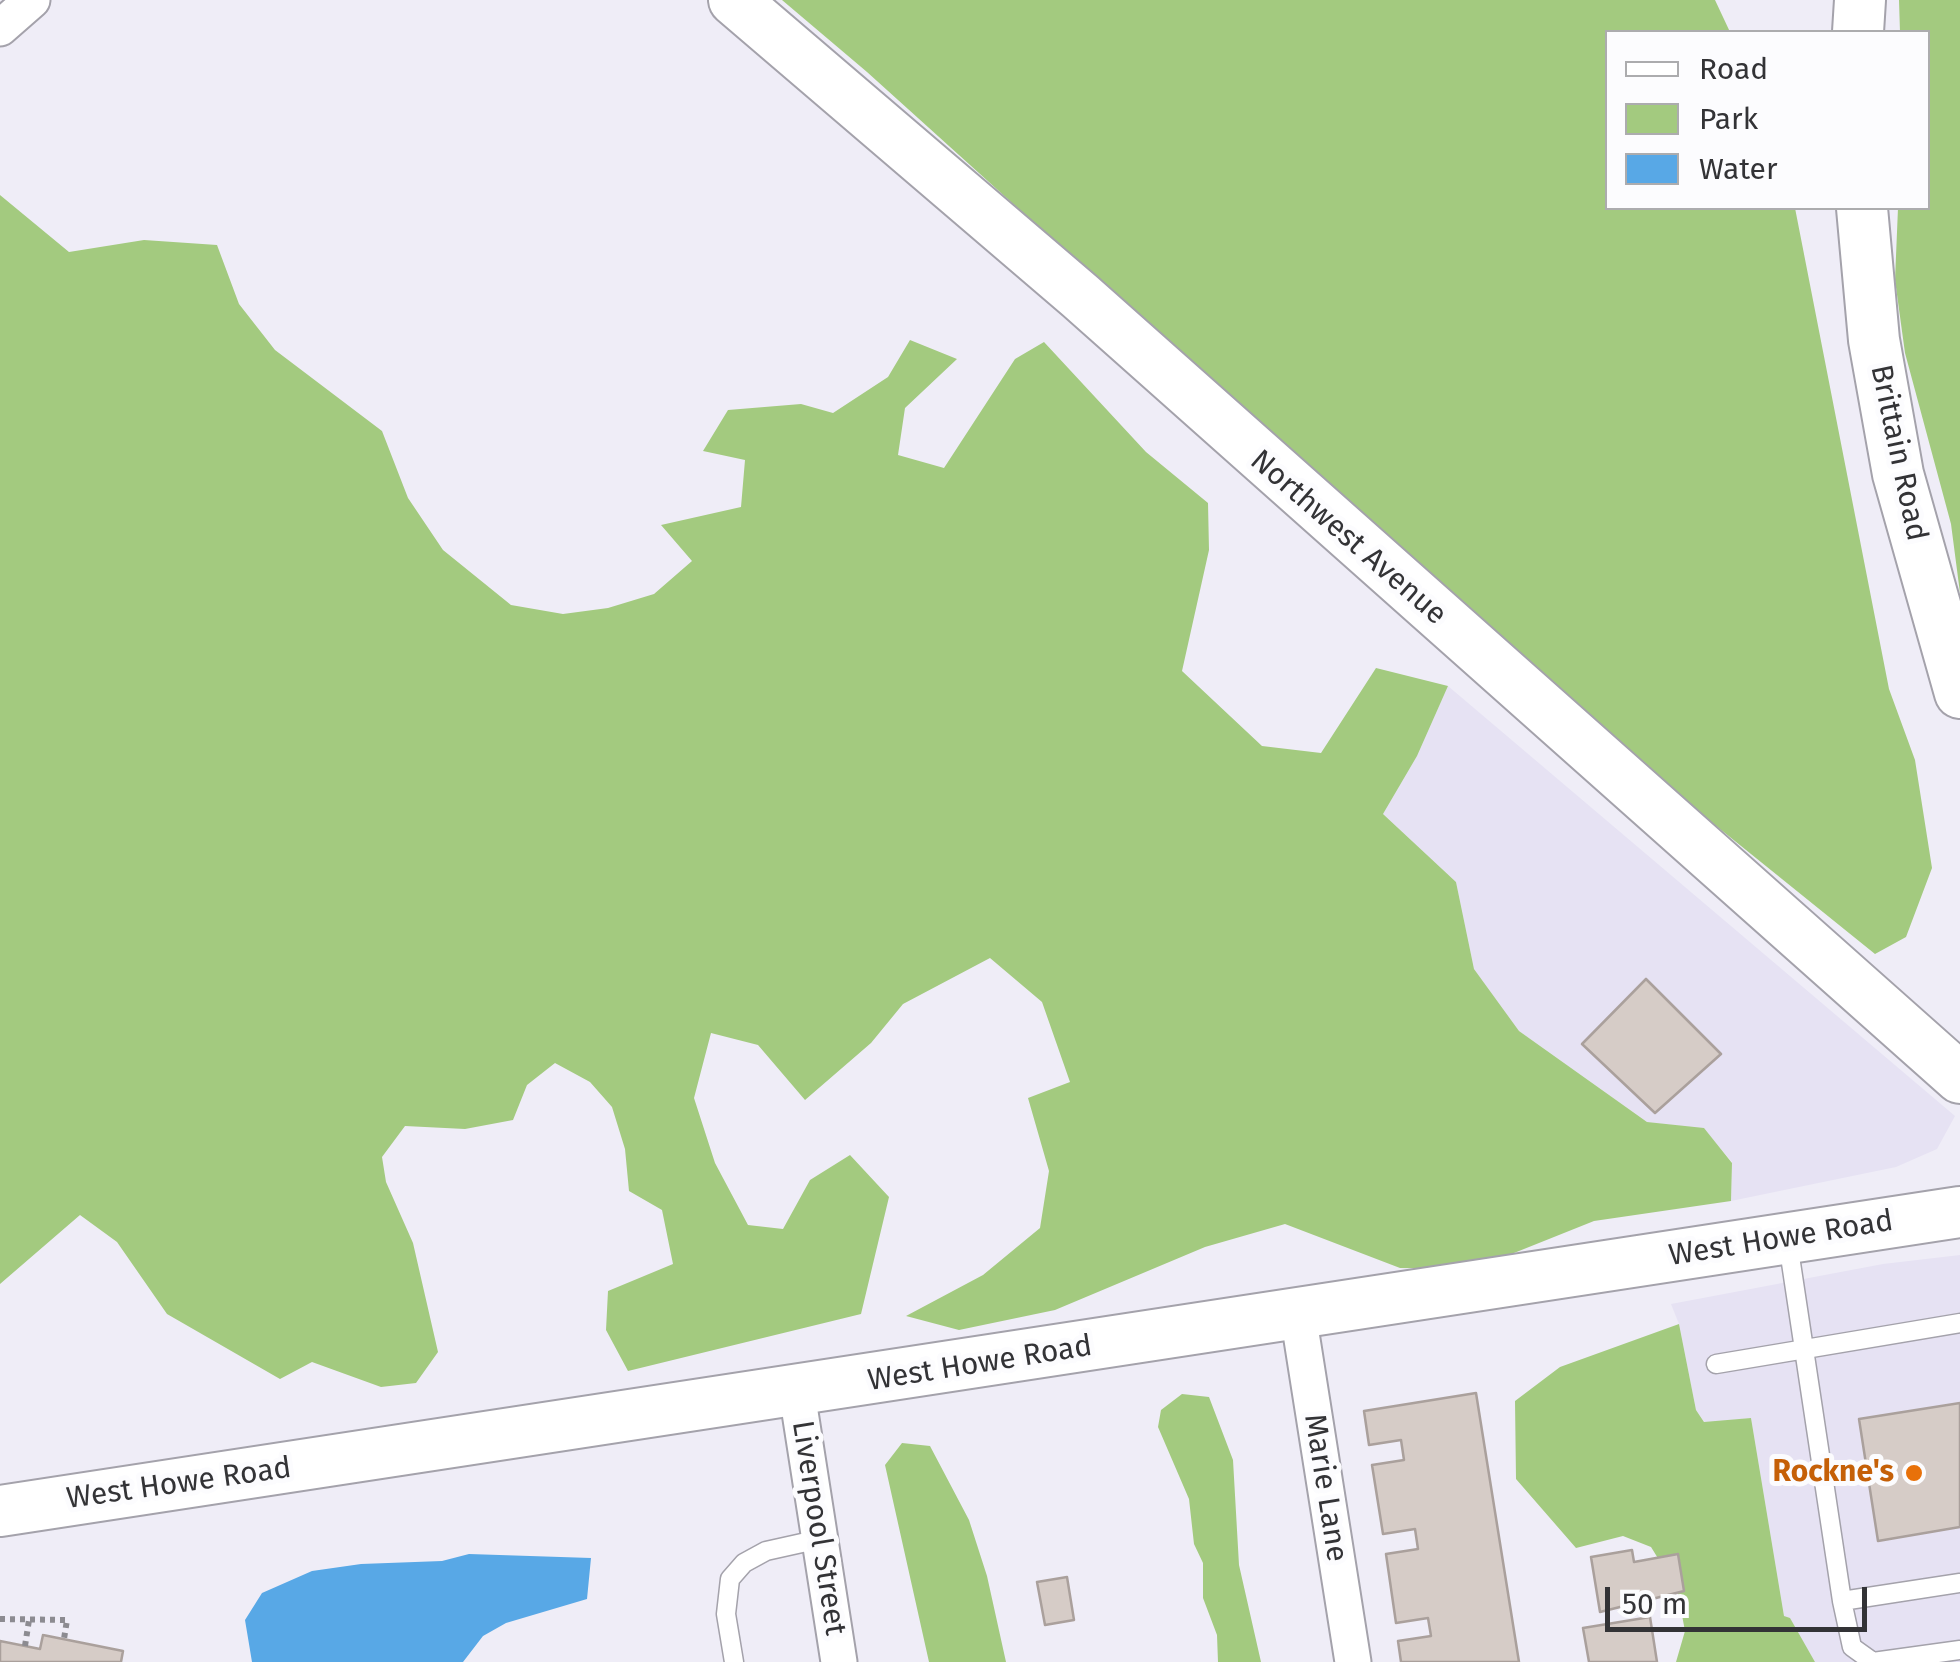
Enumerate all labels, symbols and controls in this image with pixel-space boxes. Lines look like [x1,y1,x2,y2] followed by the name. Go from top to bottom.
[1605,30,1930,210] legend
[1699,51,1768,87] text: Road
[1699,101,1758,137] text: Park
[1699,151,1778,187] text: Water
[1862,362,1934,544] street label: Brittain Road
[1243,443,1453,633] street label: Northwest Avenue
[1666,1204,1896,1274] street label: West Howe Road
[865,1329,1095,1399] street label: West Howe Road
[1296,1412,1354,1564] street label: Marie Lane
[783,1418,853,1638] street label: Liverpool Street
[64,1450,294,1518] street label: West Howe Road
[1773,1455,1894,1491] place label: Rockne's
[1903,1462,1925,1484] marker: Rockne's
[1610,1567,1872,1629] scale bar
[1622,1586,1687,1622] text: 50 m

